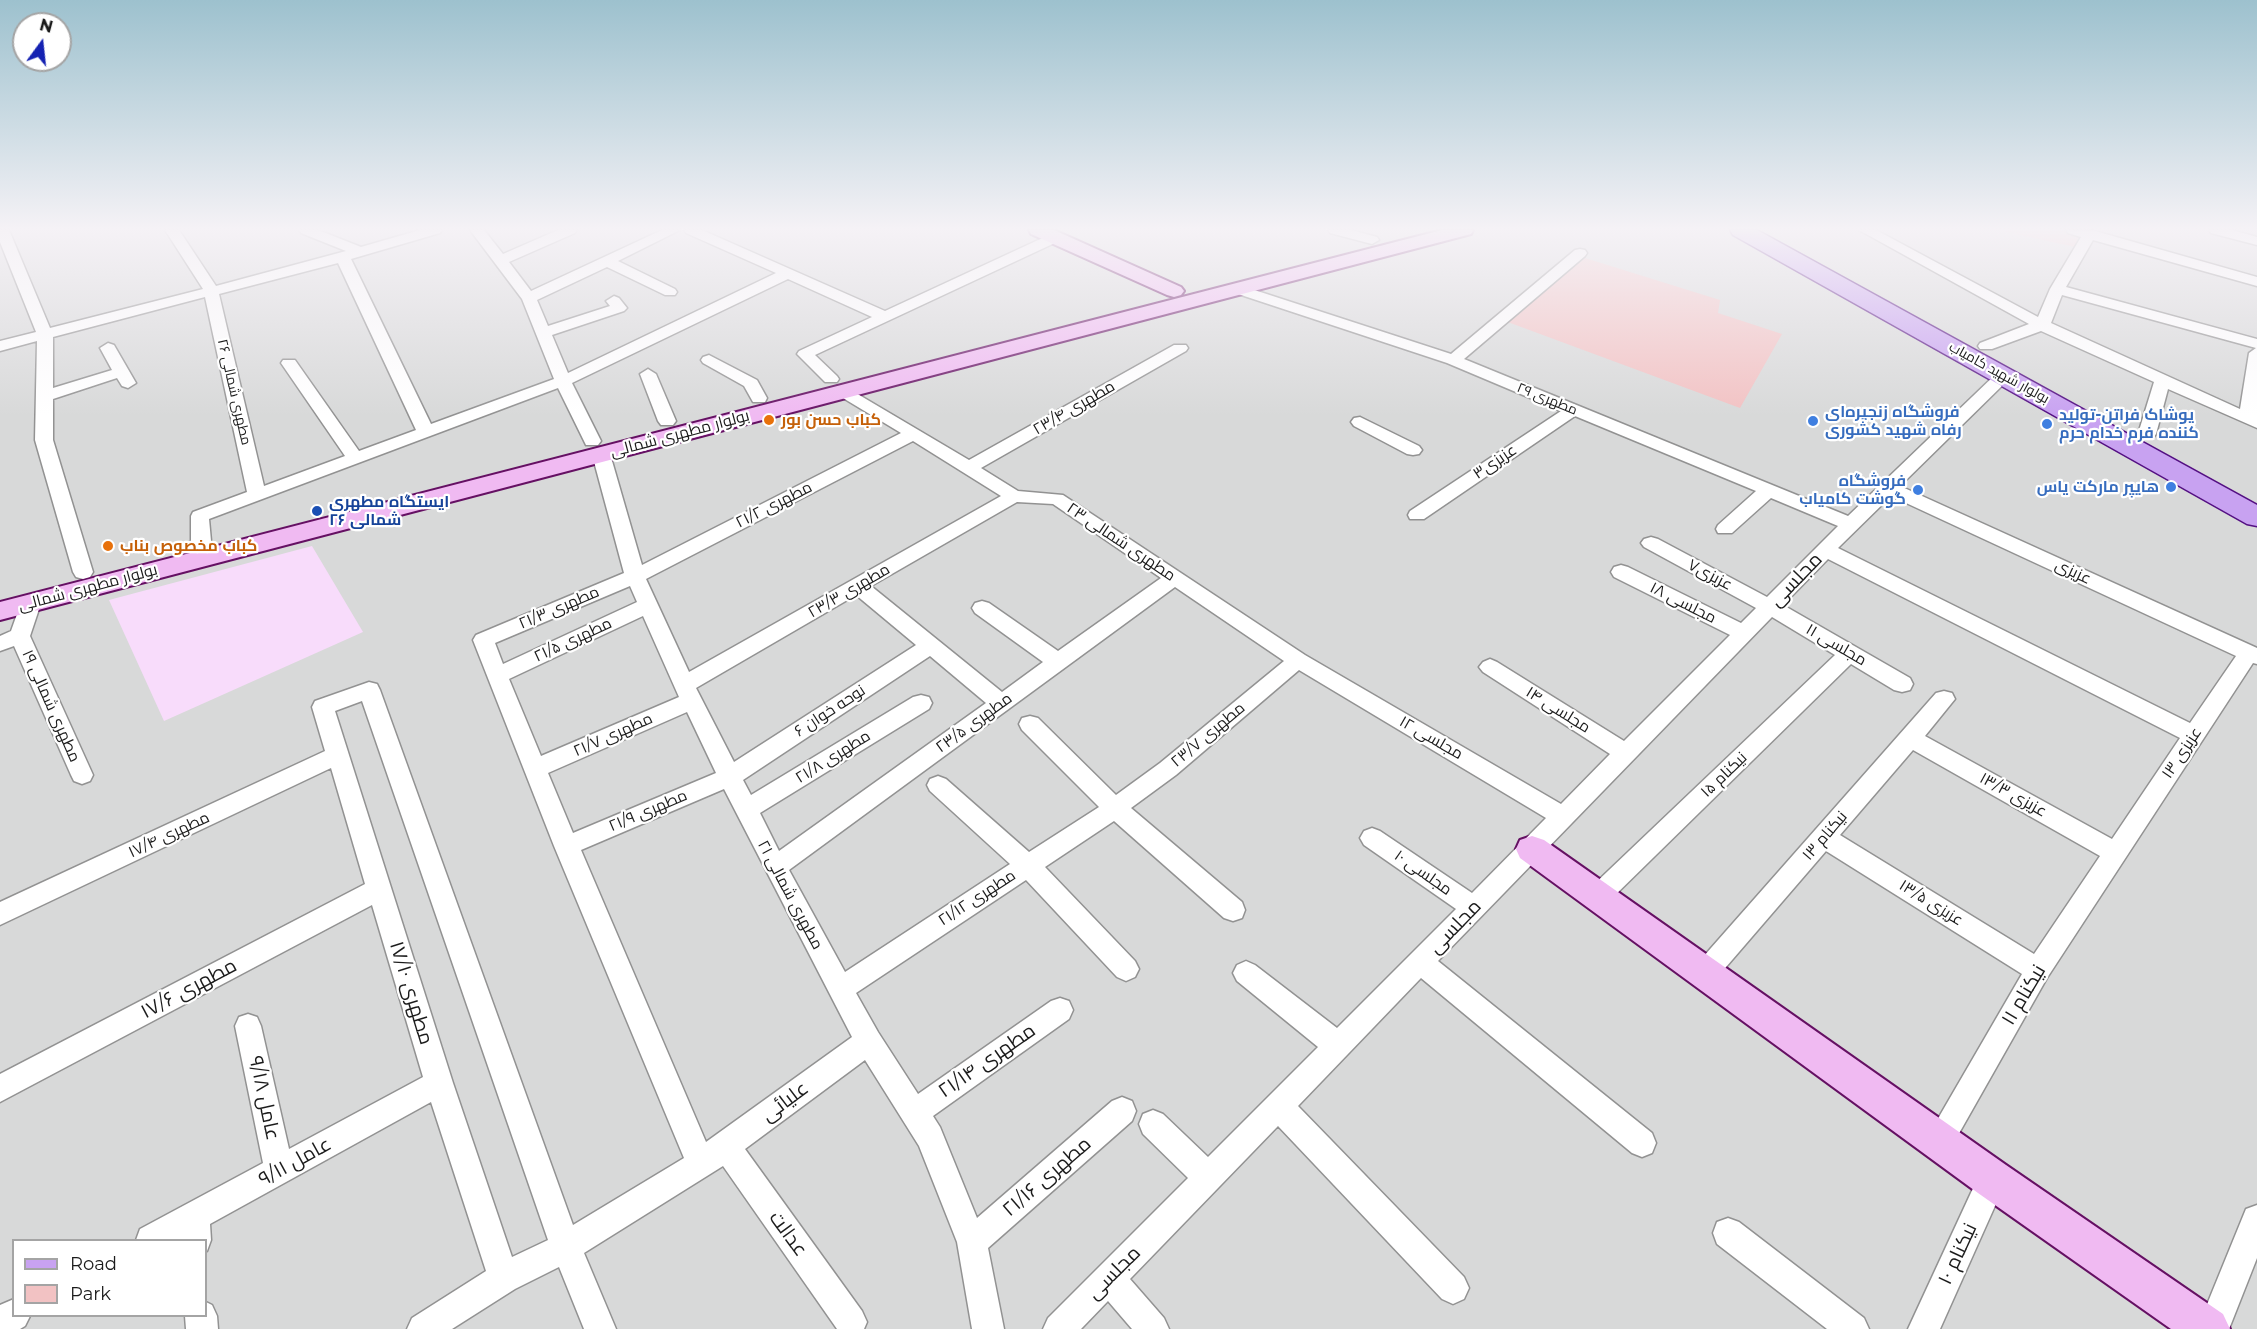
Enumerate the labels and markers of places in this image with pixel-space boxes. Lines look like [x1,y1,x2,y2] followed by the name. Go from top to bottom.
[1825,402,1962,440] place label: فروشگاه زنجیره‌ای رفاه شهید کشوری
[2059,405,2199,443] place label: پوشاک فراتن-تولید کننده فرم خدام حرم
[781,410,881,430] place label: كباب حسن بور
[762,413,776,427] marker: كباب حسن بور
[1806,414,1820,428] marker: فروشگاه زنجیره‌ای رفاه شهید کشوری
[2040,417,2054,431] marker: پوشاک فراتن-تولید کننده فرم خدام حرم
[1799,471,1906,509] place label: فروشگاه گوشت کامیاب
[2037,477,2159,497] place label: هایپر مارکت یاس
[2164,480,2178,494] marker: هایپر مارکت یاس
[1911,483,1925,497] marker: فروشگاه گوشت کامیاب
[329,492,449,530] place label: ایستگاه مطهری شمالی ۲۶
[310,504,324,518] marker: ایستگاه مطهری شمالی ۲۶
[120,536,257,556] place label: كباب مخصوص بناب
[101,539,115,553] marker: كباب مخصوص بناب

